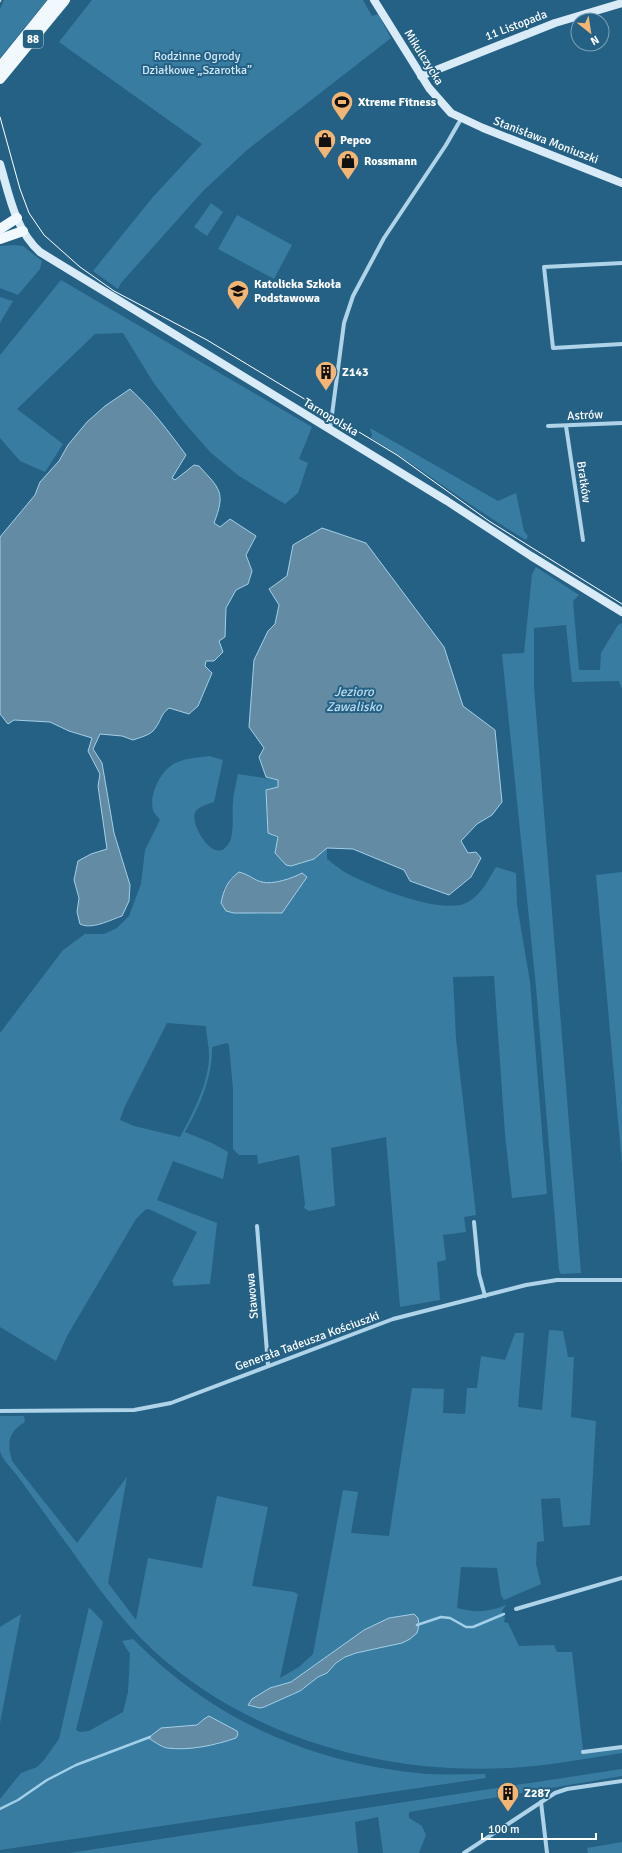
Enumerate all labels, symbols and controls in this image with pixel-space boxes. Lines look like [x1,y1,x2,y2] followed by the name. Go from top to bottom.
[483,7,549,44] street label: 11 Listopada
[570,12,610,52] north arrow
[401,27,447,88] street label: Mikulczycka
[23,30,43,48] road number: 88
[588,33,601,48] text: N
[142,49,252,78] park label: Rodzinne Ogrody Działkowe „Szarotka”
[329,89,355,122] sports icon: Xtreme Fitness
[358,95,437,110] place label: Xtreme Fitness
[491,114,600,167] street label: Stanisława Moniuszki
[312,127,338,160] shop icon: Pepco
[340,133,371,148] place label: Pepco
[335,148,361,181] shop icon: Rossmann
[364,154,418,169] place label: Rossmann
[254,277,341,306] place label: Katolicka Szkoła Podstawowa
[225,278,251,311] school or university icon: Katolicka Szkoła Podstawowa
[313,359,339,392] building icon: Z143
[342,365,368,380] place label: Z143
[300,395,361,440] street label: Tarnopolska
[567,407,604,424] street label: Astrów
[573,460,594,504] street label: Bratków
[326,684,383,715] water label: Jezioro Zawalisko
[243,1272,262,1320] street label: Stawowa
[233,1308,381,1375] street label: Generała Tadeusza Kościuszki
[495,1780,521,1813] building icon: Z287
[524,1786,551,1801] place label: Z287
[482,1815,596,1841] scale bar
[488,1822,520,1837] text: 100 m

